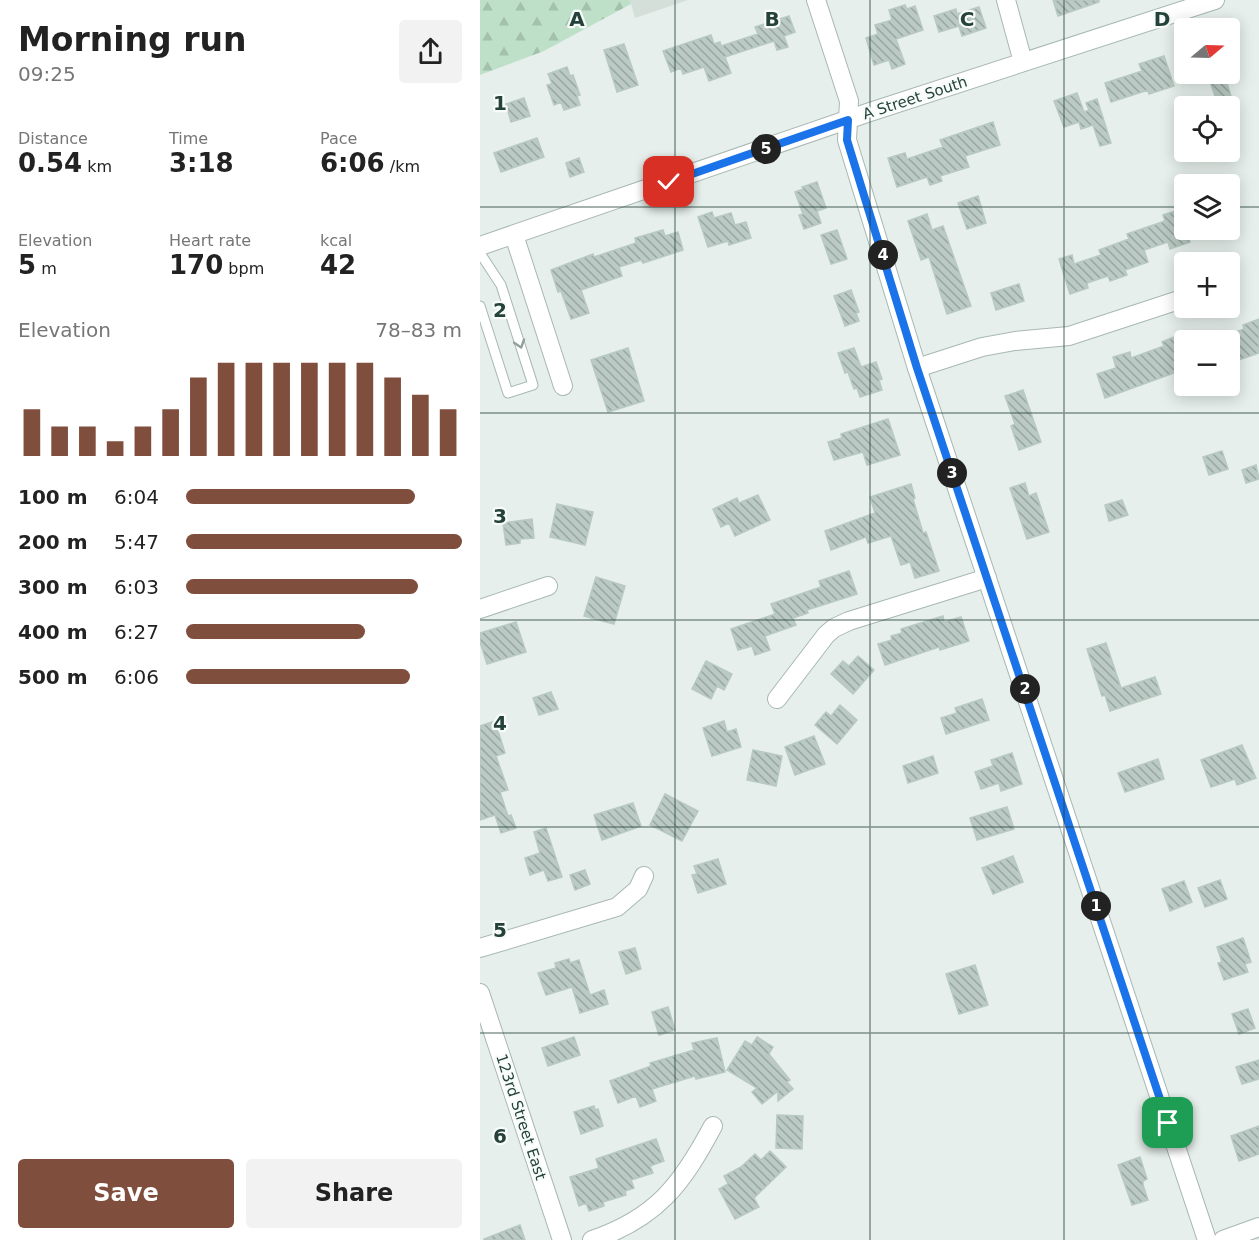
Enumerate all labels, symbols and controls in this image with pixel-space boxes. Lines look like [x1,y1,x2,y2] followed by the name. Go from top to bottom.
[569,7,585,31] text: A
[764,7,780,31] text: B
[960,7,974,31] text: C
[1154,7,1170,31] text: D
[1174,18,1240,84] north arrow
[1174,18,1240,396] map controls
[18,20,246,59] text: Morning run
[399,20,462,83] button: share
[18,62,76,86] text: 09:25
[860,73,970,123] street label: A Street South
[493,91,507,115] text: 1
[1174,96,1240,162] button: locate
[18,129,88,148] text: Distance
[169,129,208,148] text: Time
[320,129,357,148] text: Pace
[751,134,781,164] pin: 5
[760,139,772,158] text: 5
[18,148,82,178] text: 0.54
[169,148,234,178] text: 3:18
[320,148,385,178] text: 6:06
[643,156,694,207] pin
[82,157,112,176] text: km
[385,157,420,176] text: /km
[652,165,685,198] icon: check
[1174,174,1240,240] button: layers
[18,231,92,250] text: Elevation
[169,231,251,250] text: Heart rate
[320,231,352,250] text: kcal
[868,240,898,270] pin: 4
[877,245,889,264] text: 4
[18,250,36,280] text: 5
[169,250,223,280] text: 170
[320,250,356,280] text: 42
[1174,252,1240,318] button: +
[36,259,57,278] text: m
[223,259,264,278] text: bpm
[493,298,507,322] text: 2
[18,318,111,342] text: Elevation
[375,318,462,342] text: 78–83 m
[1174,330,1240,396] button: −
[513,338,525,349] one-way arrow
[937,458,967,488] pin: 3
[946,463,958,482] text: 3
[18,485,88,509] text: 100 m
[114,485,159,509] text: 6:04
[493,504,507,528] text: 3
[18,530,88,554] text: 200 m
[114,530,159,554] text: 5:47
[18,575,88,599] text: 300 m
[114,575,159,599] text: 6:03
[18,620,88,644] text: 400 m
[114,620,159,644] text: 6:27
[18,665,88,689] text: 500 m
[114,665,159,689] text: 6:06
[1010,674,1040,704] pin: 2
[1019,679,1031,698] text: 2
[493,711,507,735] text: 4
[1081,891,1111,921] pin: 1
[1090,896,1102,915] text: 1
[493,918,507,942] text: 5
[492,1052,550,1182] street label: 123rd Street East
[1142,1097,1193,1148] pin
[1151,1106,1184,1139] icon: arrive
[493,1124,507,1148] text: 6
[18,1159,234,1228] button: Save
[246,1159,462,1228] button: Share

